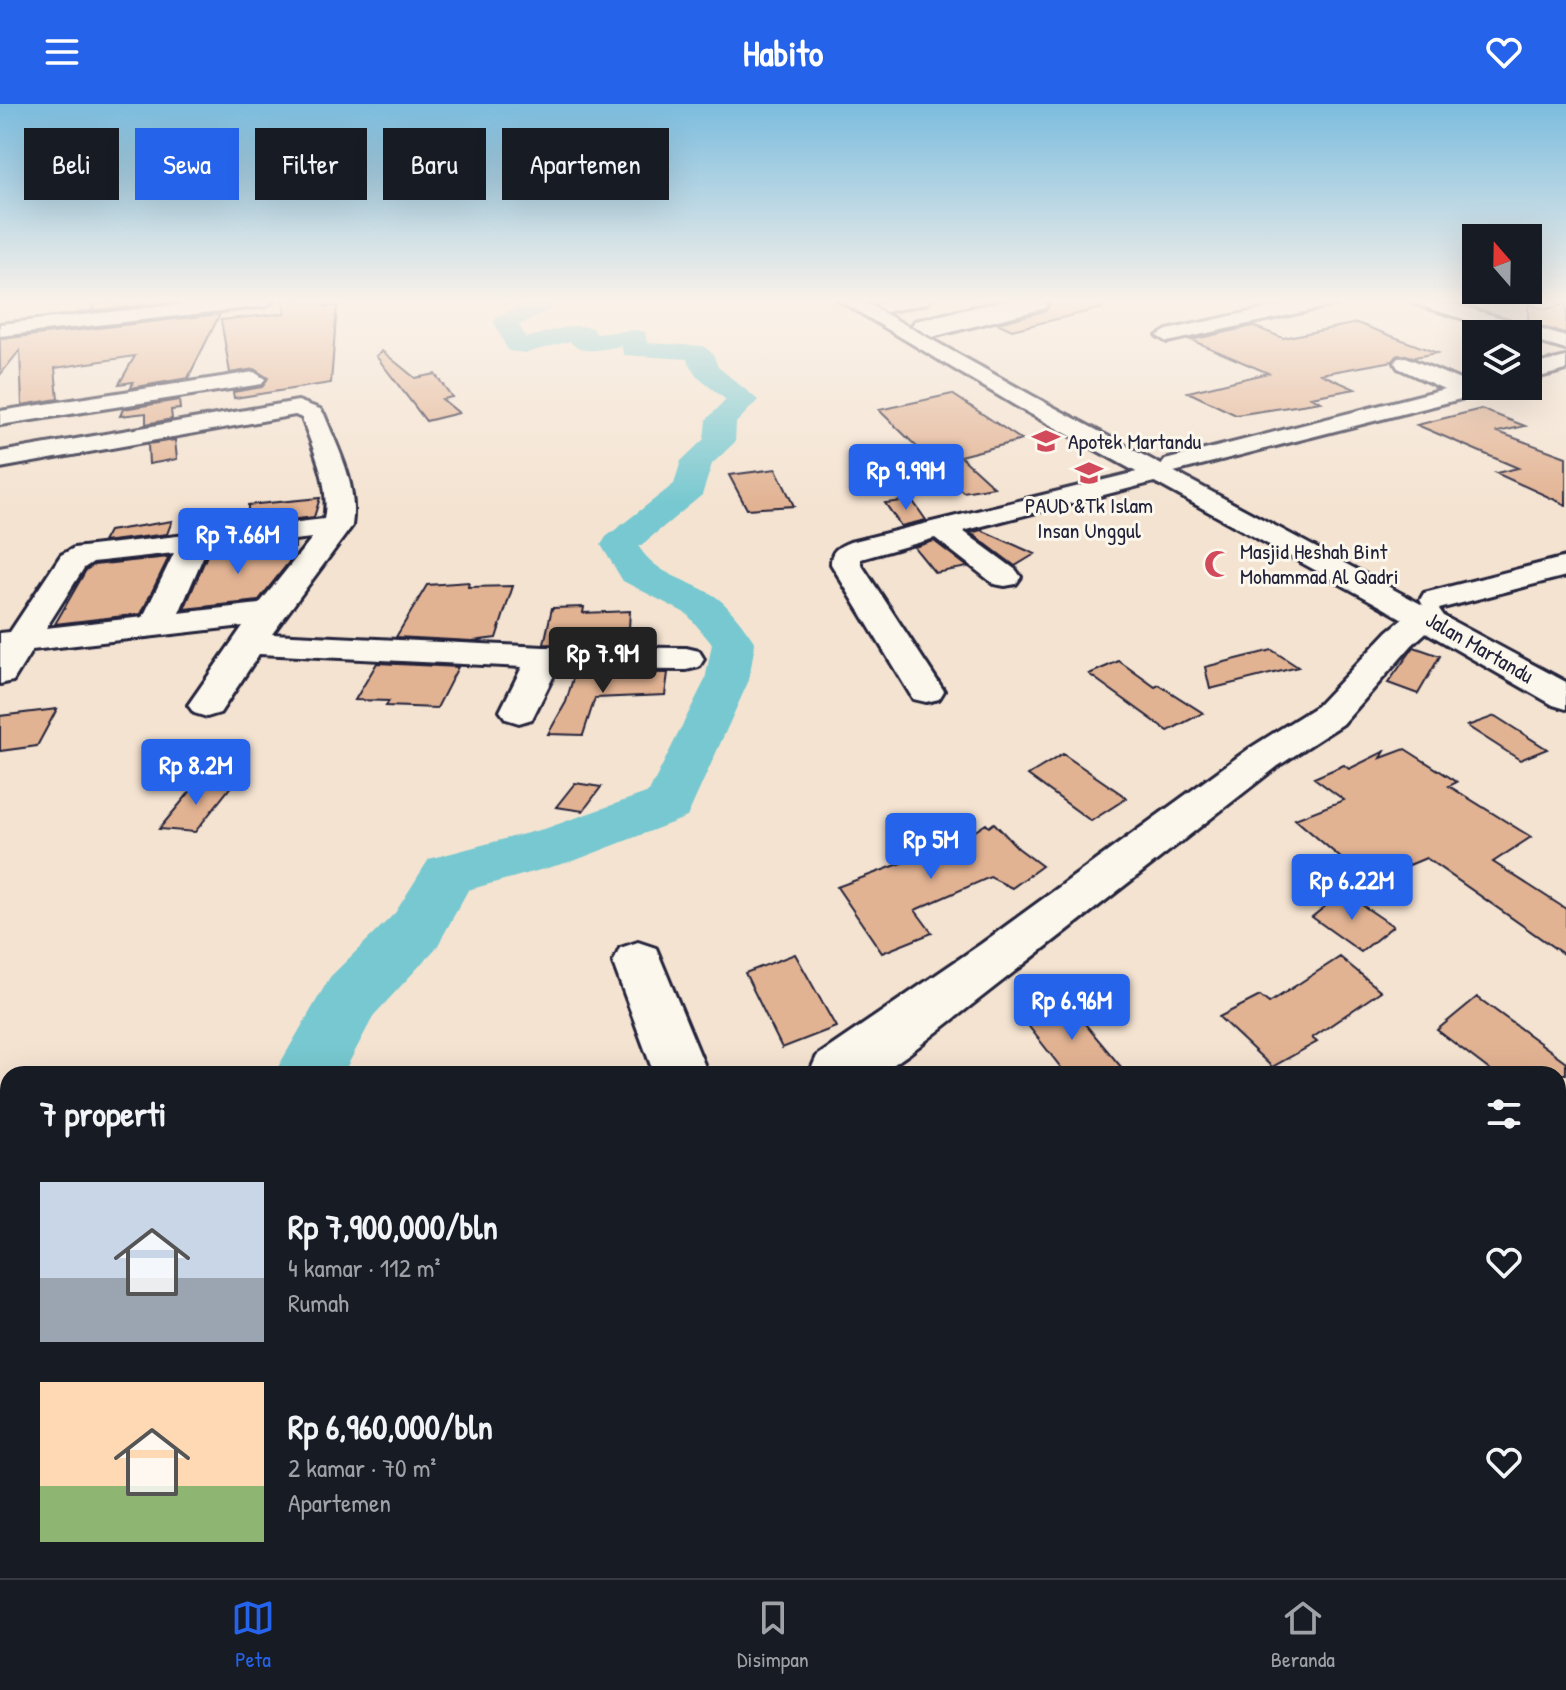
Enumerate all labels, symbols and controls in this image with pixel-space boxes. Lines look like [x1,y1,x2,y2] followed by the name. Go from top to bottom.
[743,28,823,77] text: Habito
[40,30,84,74] icon: menu
[1482,30,1526,74] icon: heart
[24,128,119,200] chip: Beli
[135,128,239,200] chip: Sewa
[255,128,367,200] chip: Filter
[383,128,486,200] chip: Baru
[502,128,669,200] chip: Apartemen
[1462,224,1542,304] north arrow
[1462,224,1542,400] map controls
[1462,320,1542,400] button: layers
[1031,426,1061,456] school or university icon: Apotek Martandu
[1068,426,1201,456] place label: Apotek Martandu
[823,444,989,512] pin: Rp 9.99M
[867,452,945,487] text: Rp 9.99M
[1074,458,1104,488] school or university icon: PAUD &Tk Islam Insan Unggul
[1025,490,1153,545] place label: PAUD &Tk Islam Insan Unggul
[155,508,321,576] pin: Rp 7.66M
[196,516,280,551] text: Rp 7.66M
[1240,536,1399,591] place label: Masjid Heshah Bint Mohammad Al Qadri
[1203,549,1233,579] mosque icon: Masjid Heshah Bint Mohammad Al Qadri
[1421,604,1540,690] street label: Jalan Martandu
[529,627,677,695] pin: Rp 7.9M
[567,635,639,670] text: Rp 7.9M
[122,739,270,807] pin: Rp 8.2M
[159,747,233,782] text: Rp 8.2M
[875,813,987,881] pin: Rp 5M
[903,821,959,856] text: Rp 5M
[1269,854,1435,922] pin: Rp 6.22M
[1310,862,1394,897] text: Rp 6.22M
[989,974,1155,1042] pin: Rp 6.96M
[1032,982,1112,1017] text: Rp 6.96M
[40,1091,166,1137] text: 7 properti
[1482,1092,1526,1136] icon: filters
[288,1204,498,1250] text: Rp 7,900,000/bln
[104,1214,200,1310] icon: home
[1482,1240,1526,1284] icon: heart
[288,1250,440,1285] text: 4 kamar · 112 m²
[288,1285,349,1320] text: Rumah
[288,1404,493,1450] text: Rp 6,960,000/bln
[104,1414,200,1510] icon: home
[1482,1440,1526,1484] icon: heart
[288,1450,436,1485] text: 2 kamar · 70 m²
[288,1485,391,1520] text: Apartemen
[231,1596,275,1674] tab: Peta
[737,1596,809,1674] tab: Disimpan
[1271,1596,1335,1674] tab: Beranda

